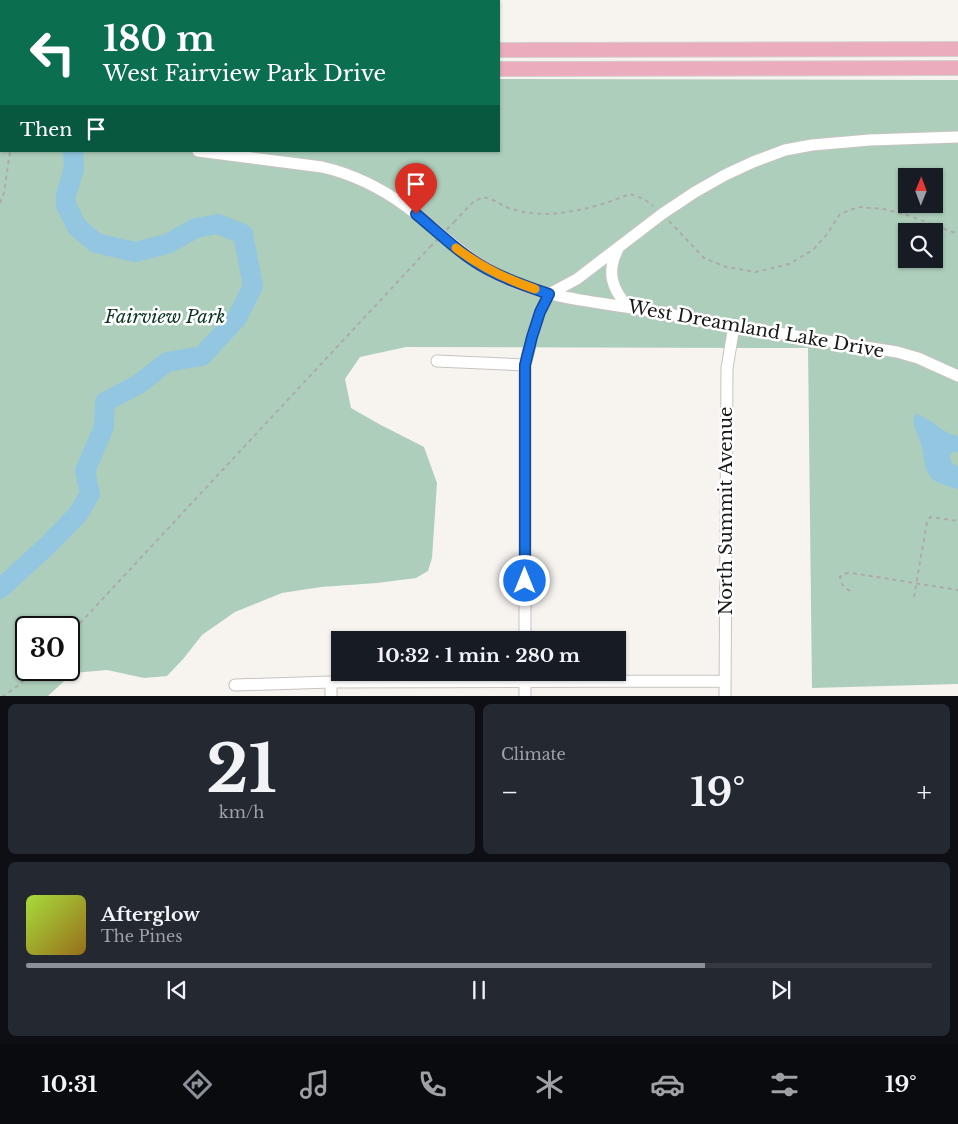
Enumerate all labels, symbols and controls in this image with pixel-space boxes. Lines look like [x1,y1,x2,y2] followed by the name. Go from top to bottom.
[103,17,215,60] text: 180 m
[20,20,85,85] icon: left
[103,60,386,87] text: West Fairview Park Drive
[82,115,110,143] icon: arrive
[20,118,72,141] text: Then
[395,163,437,214] pin
[898,168,942,212] north arrow
[898,168,943,268] map controls
[402,170,430,198] icon: arrive
[898,223,943,268] button: search
[625,295,886,362] street label: West Dreamland Lake Drive
[104,306,225,328] park label: Fairview Park
[715,407,737,615] street label: North Summit Avenue
[498,554,550,606] position arrow
[15,616,80,681] speed limit sign: 30
[377,644,580,667] text: 10:32 · 1 min · 280 m
[206,729,277,810] text: 21
[501,744,566,764] text: Climate
[690,769,745,816] text: 19°
[501,775,519,810] text: −
[917,775,932,810] text: +
[219,802,264,822] text: km/h
[101,903,200,926] text: Afterglow
[101,926,183,946] text: The Pines
[163,976,191,1004] icon: previous
[465,976,493,1004] icon: pause
[767,976,795,1004] icon: next
[180,1067,215,1102] icon: directions
[297,1067,332,1102] icon: music
[415,1067,450,1102] icon: phone
[532,1067,567,1102] icon: climate
[650,1067,685,1102] icon: car
[767,1067,802,1102] icon: filters
[41,1071,97,1098] text: 10:31
[885,1071,917,1098] text: 19°

